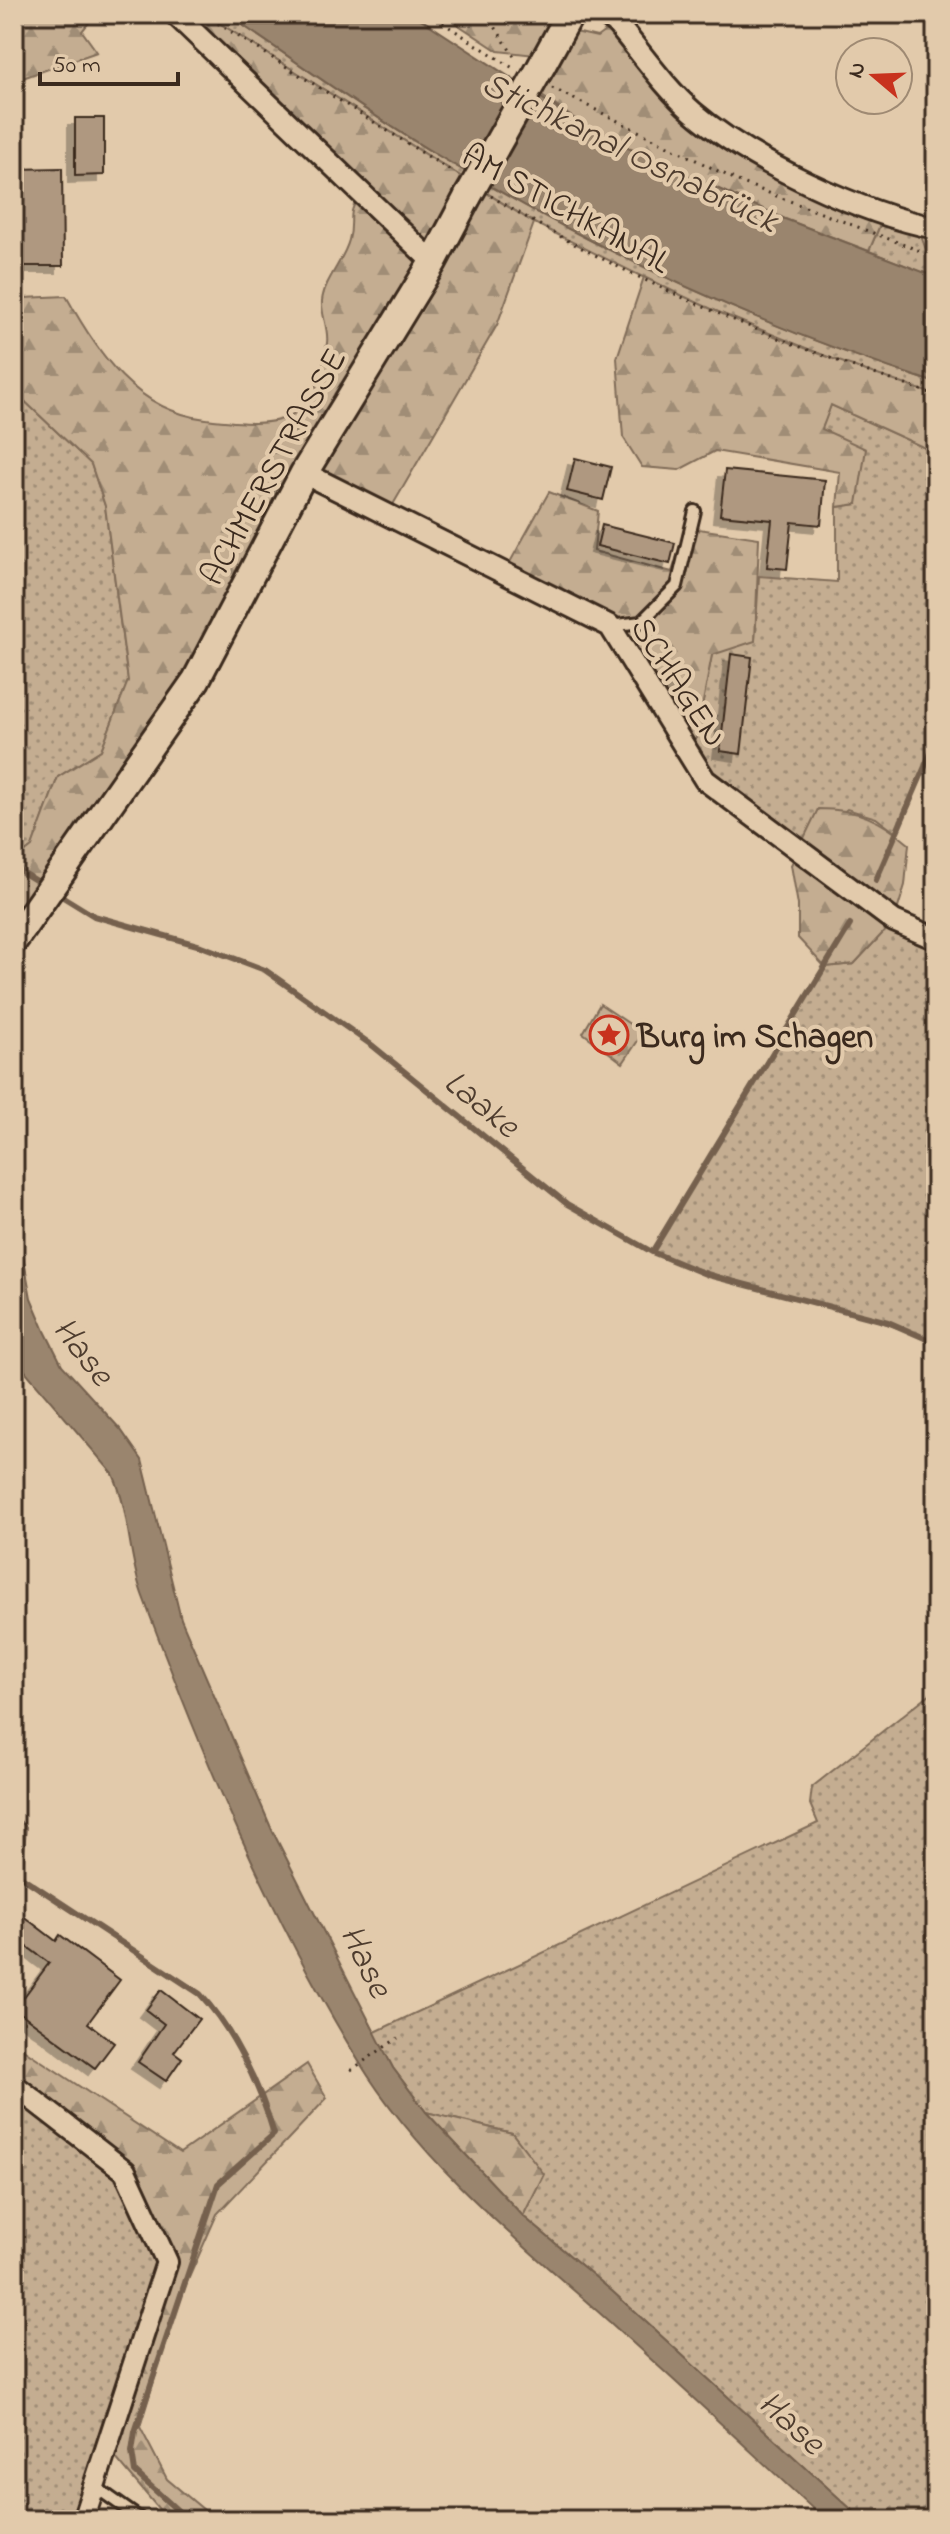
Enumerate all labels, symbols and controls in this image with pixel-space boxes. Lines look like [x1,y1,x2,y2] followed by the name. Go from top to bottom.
[40,36,178,86] scale bar
[834,36,914,116] north arrow
[52,49,101,84] text: 50 m
[840,58,875,83] text: N
[472,59,787,249] water label: Stichkanal Osnabrück
[452,132,679,289] street label: AM STICHKANAL
[189,340,362,596] street label: ACHMERSTRASSE
[616,608,737,758] street label: SCHAGEN
[588,1014,630,1056] place icon: Burg im Schagen
[635,1014,873,1065] place label: Burg im Schagen
[431,1058,531,1154] water label: Laake
[38,1307,127,1400] water label: Hase
[324,1917,405,2009] water label: Hase
[744,2380,837,2470] water label: Hase

